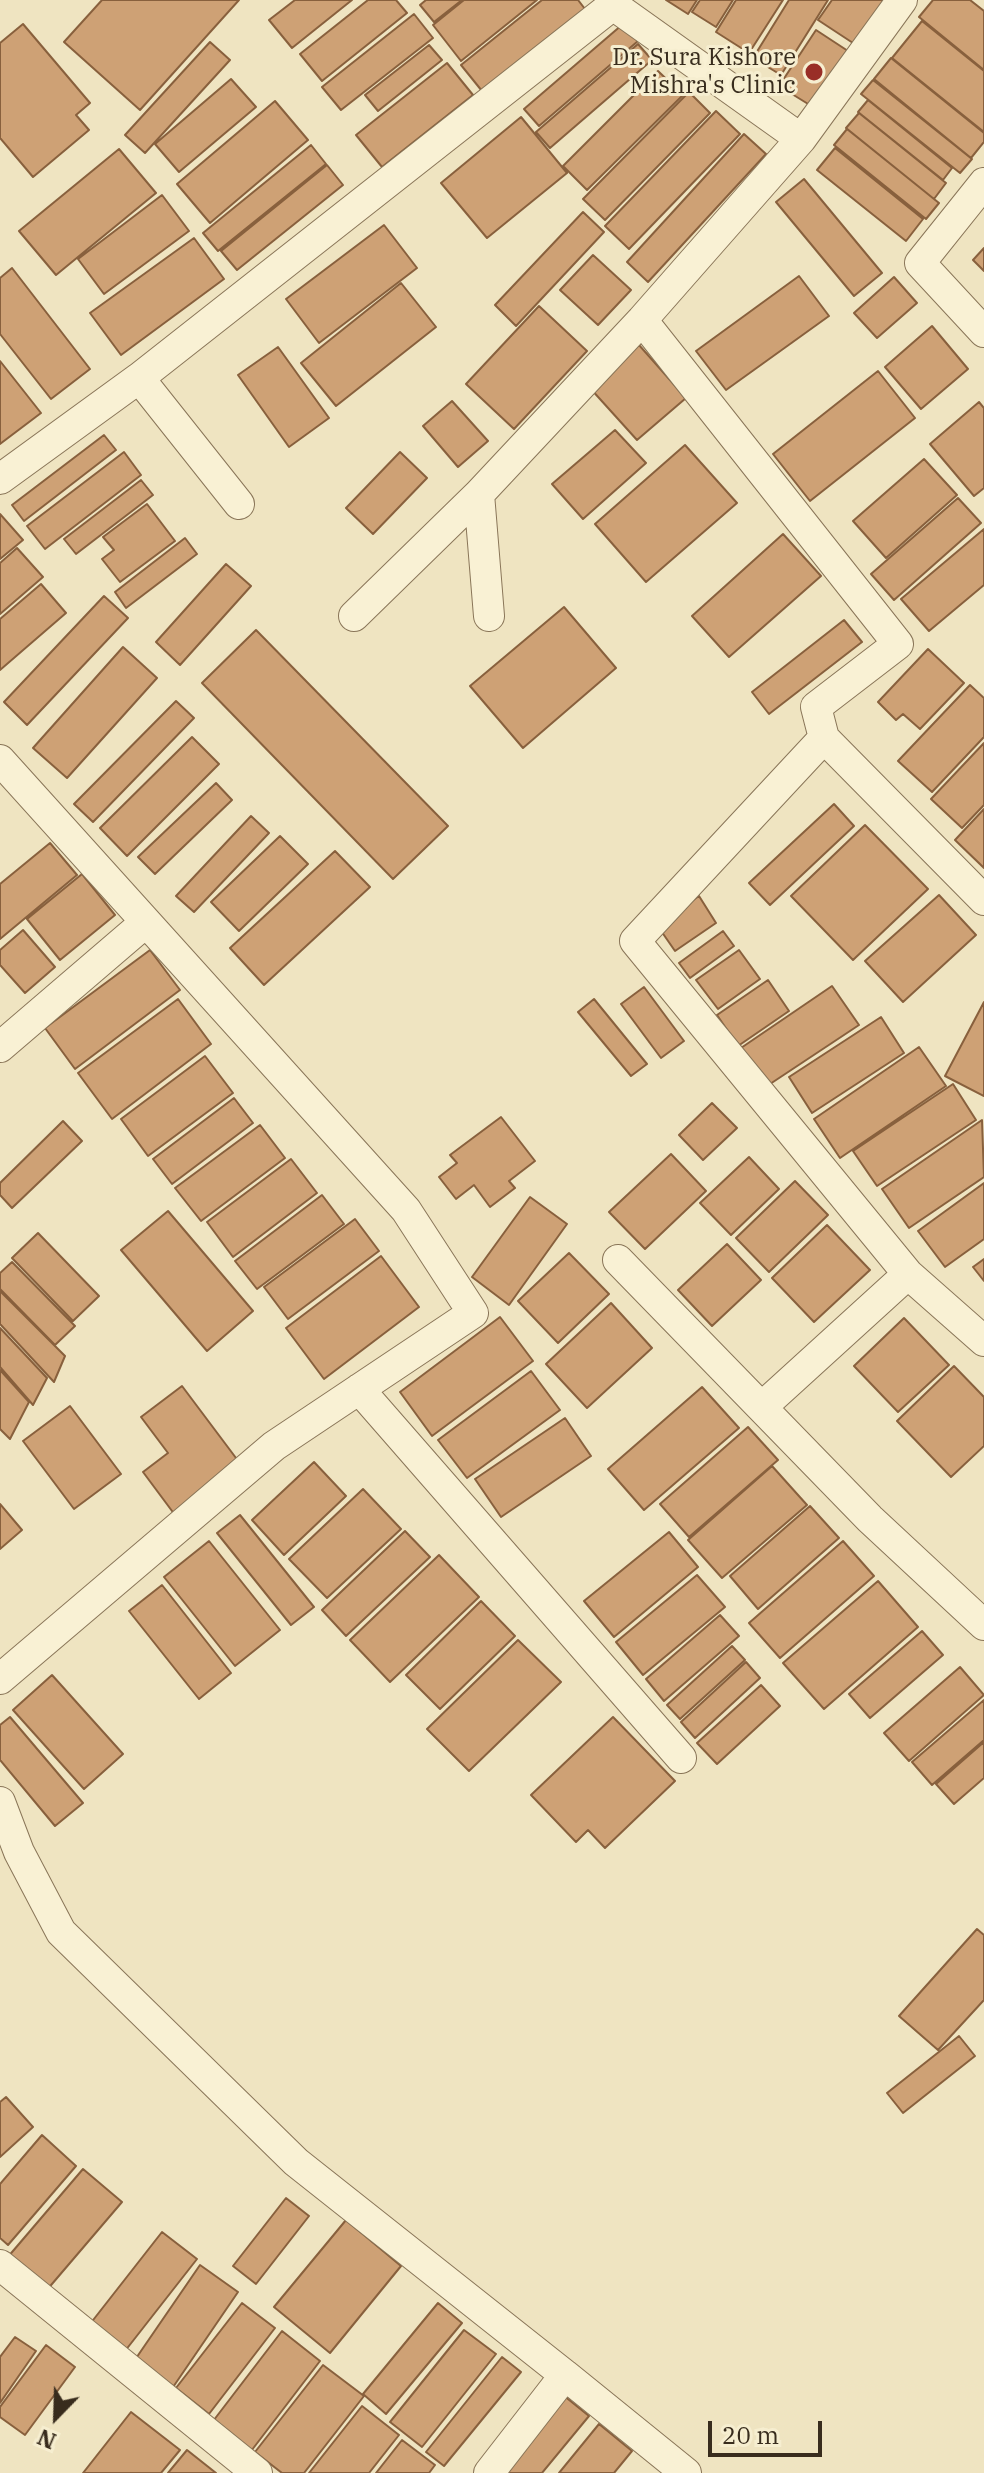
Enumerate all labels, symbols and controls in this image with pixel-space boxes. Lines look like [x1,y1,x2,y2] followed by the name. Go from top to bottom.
[612,44,796,100] place label: Dr. Sura Kishore Mishra's Clinic
[803,61,825,83] marker: Dr. Sura Kishore Mishra's Clinic
[16,2377,96,2457] north arrow
[712,2405,826,2455] scale bar
[722,2419,779,2451] text: 20 m
[33,2423,60,2456] text: N

